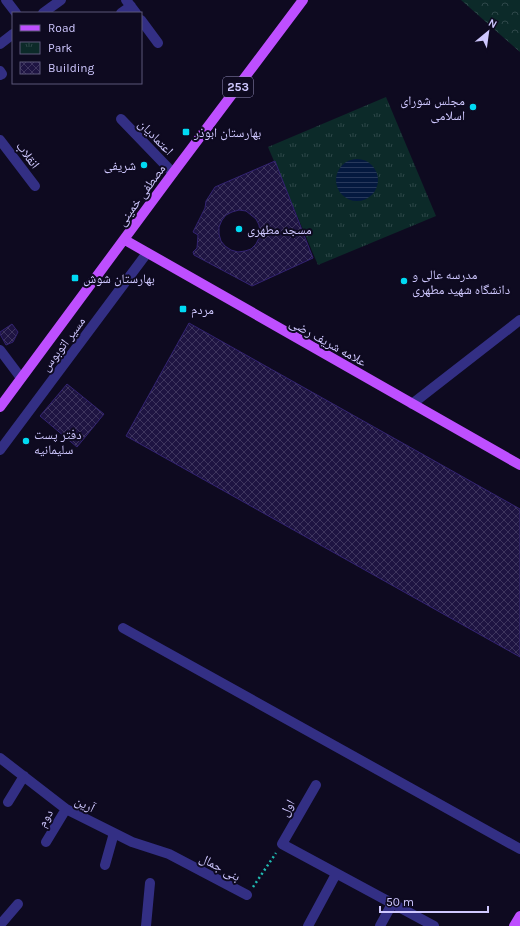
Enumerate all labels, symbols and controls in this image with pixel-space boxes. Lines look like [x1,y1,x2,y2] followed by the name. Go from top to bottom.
[12,12,142,84] legend
[468,12,508,52] north arrow
[486,16,499,31] text: N
[48,21,76,35] text: Road
[48,41,73,55] text: Park
[48,61,95,75] text: Building
[223,77,253,97] road number: 253
[400,93,465,124] place label: مجلس شورای اسلامی
[468,102,478,112] marker: مجلس شورای اسلامی
[135,116,177,159] street label: اعتمادیان
[193,125,261,141] place label: بهارستان ابوذر
[181,127,191,137] marker: بهارستان ابوذر
[13,139,43,172] street label: انقلاب
[104,158,136,174] place label: شریفی
[139,160,149,170] marker: شریفی
[114,161,169,229] street label: مصطفی خمینی
[247,222,312,238] place label: مسجد مطهری
[234,224,244,234] marker: مسجد مطهری
[412,267,510,298] place label: مدرسه عالی و دانشگاه شهید مطهری
[83,271,155,287] place label: بهارستان شوش
[70,273,80,283] marker: بهارستان شوش
[399,276,409,286] marker: مدرسه عالی و دانشگاه شهید مطهری
[191,302,214,318] place label: مردم
[178,304,188,314] marker: مردم
[38,314,89,375] street label: مسیر اتوبوس
[286,315,369,370] street label: علامه شریف رضی
[34,427,82,457] place label: دفتر پست سلیمانیه
[21,436,31,446] marker: دفتر پست سلیمانیه
[72,793,98,816] street label: آرین
[276,797,299,820] street label: اول
[34,806,57,830] street label: دوم
[197,850,243,885] street label: بنی جمال
[380,888,488,914] scale bar
[386,895,414,909] text: 50 m

